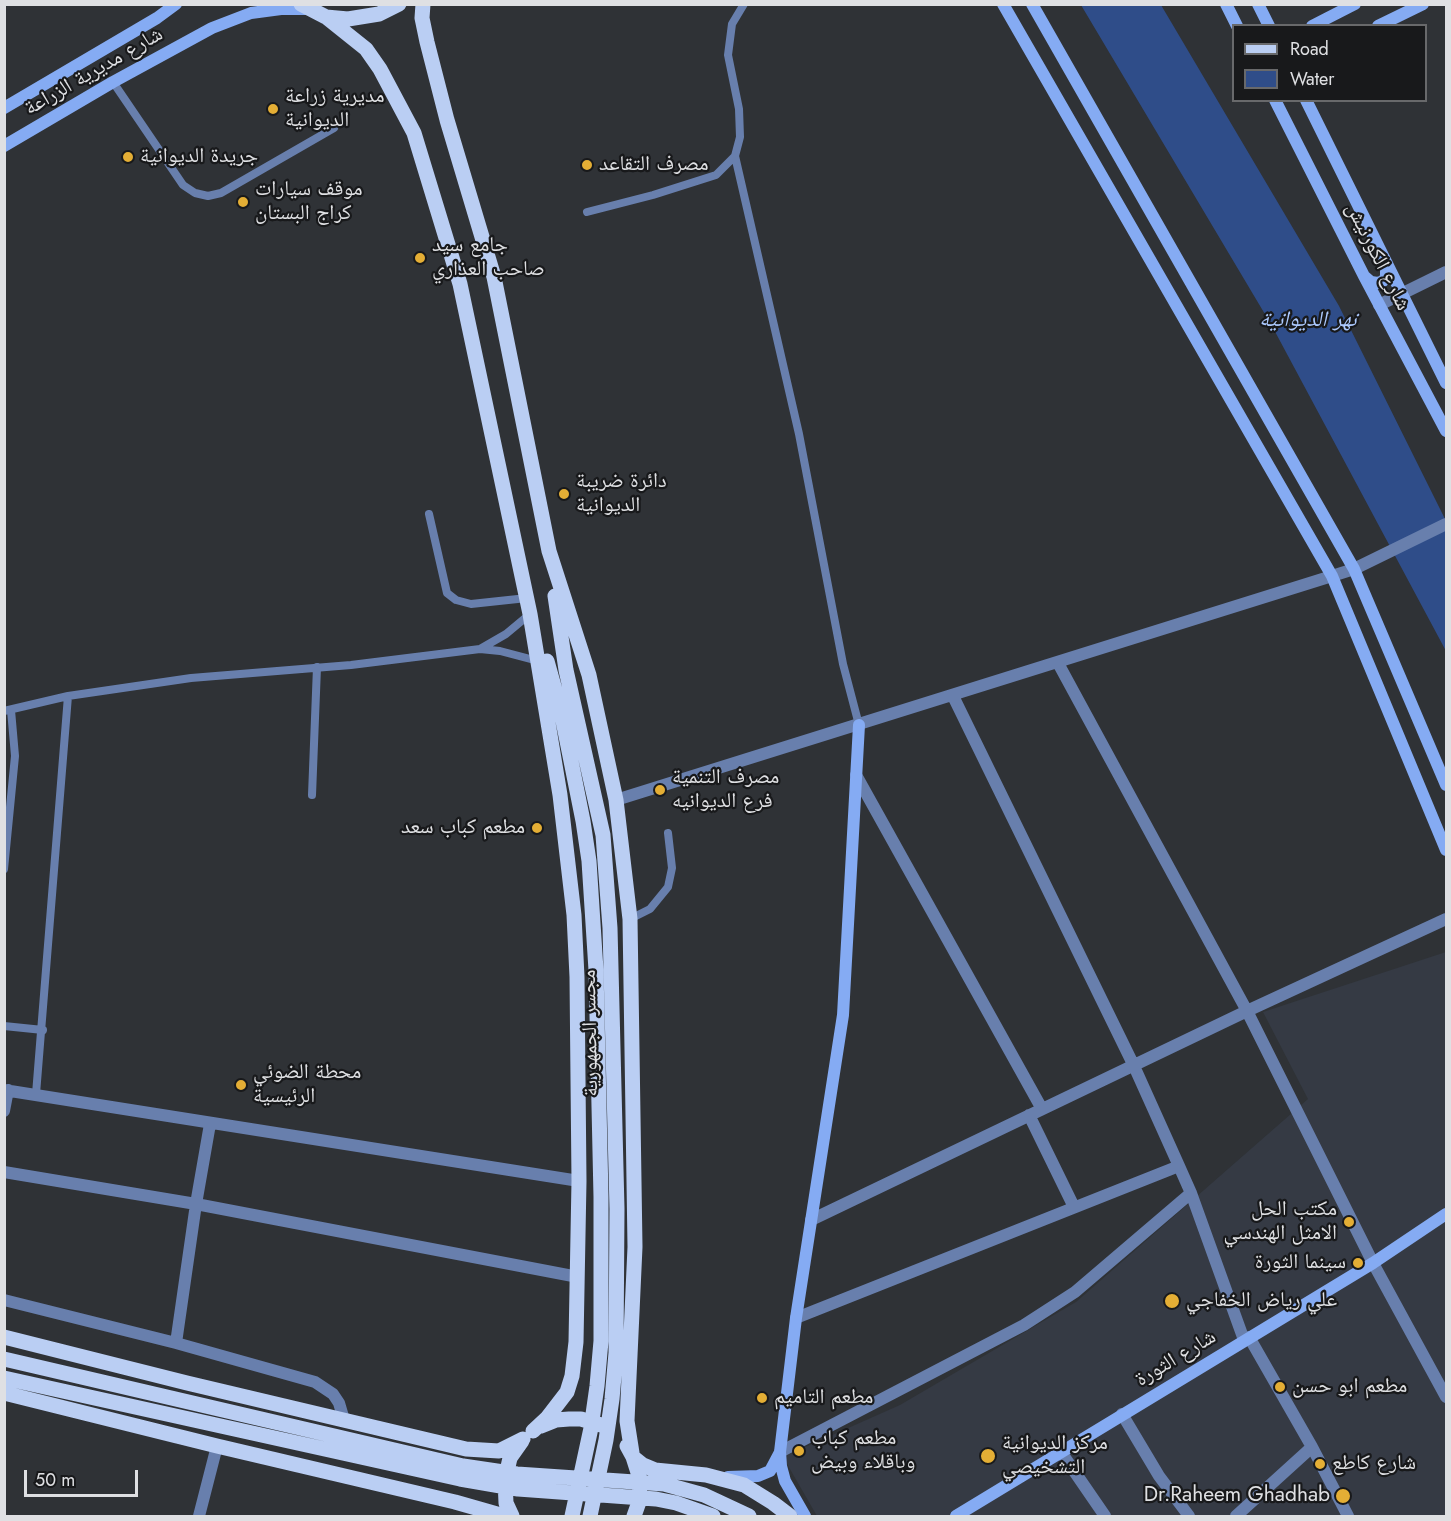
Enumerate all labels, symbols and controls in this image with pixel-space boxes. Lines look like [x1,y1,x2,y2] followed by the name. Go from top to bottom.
[20,22,168,122] street label: شارع مديرية الزراعة
[1232,24,1427,102] legend
[1290,36,1329,62] text: Road
[1290,66,1334,92] text: Water
[285,84,385,134] place label: مديرية زراعة الديوانية
[266,102,280,116] marker: مديرية زراعة الديوانية
[140,144,258,170] place label: جريدة الديوانية
[121,150,135,164] marker: جريدة الديوانية
[599,152,709,178] place label: مصرف التقاعد
[580,158,594,172] marker: مصرف التقاعد
[255,177,363,227] place label: موقف سيارات كراج البستان
[236,195,250,209] marker: موقف سيارات كراج البستان
[1339,199,1415,315] street label: شارع الكورنيش
[432,233,545,283] place label: جامع سيد صاحب العذاري
[413,251,427,265] marker: جامع سيد صاحب العذاري
[1259,308,1357,334] water label: نهر الديوانية
[576,469,667,519] place label: دائرة ضريبة الديوانية
[557,487,571,501] marker: دائرة ضريبة الديوانية
[672,765,779,815] place label: مصرف التنمية فرع الديوانيه
[653,783,667,797] marker: مصرف التنمية فرع الديوانيه
[401,815,525,841] place label: مطعم كباب سعد
[530,821,544,835] marker: مطعم كباب سعد
[577,969,605,1097] street label: مجسر الجمهورية
[253,1060,361,1110] place label: محطة الضوئي الرئيسية
[234,1078,248,1092] marker: محطة الضوئي الرئيسية
[1223,1197,1337,1247] place label: مكتب الحل الامثل الهندسي
[1342,1215,1356,1229] marker: مكتب الحل الامثل الهندسي
[1255,1250,1346,1276] place label: سينما الثورة
[1351,1256,1365,1270] marker: سينما الثورة
[1186,1288,1337,1314] place label: علي رياض الخفاجي
[1163,1292,1181,1310] marker: علي رياض الخفاجي
[1131,1325,1221,1393] street label: شارع الثورة
[1292,1374,1407,1400] place label: مطعم ابو حسن
[1273,1380,1287,1394] marker: مطعم ابو حسن
[774,1385,873,1411] place label: مطعم التاميم
[755,1391,769,1405] marker: مطعم التاميم
[811,1426,915,1476] place label: مطعم كباب وباقلاء وبيض
[1002,1431,1108,1481] place label: مركز الديوانية التشخيصي
[792,1444,806,1458] marker: مطعم كباب وباقلاء وبيض
[979,1447,997,1465] marker: مركز الديوانية التشخيصي
[1332,1451,1416,1477] place label: شارع كاطع
[1313,1457,1327,1471] marker: شارع كاطع
[27,1458,141,1496] scale bar
[35,1467,75,1493] text: 50 m
[1144,1483,1330,1509] place label: Dr.Raheem Ghadhab
[1334,1487,1352,1505] marker: Dr.Raheem Ghadhab

